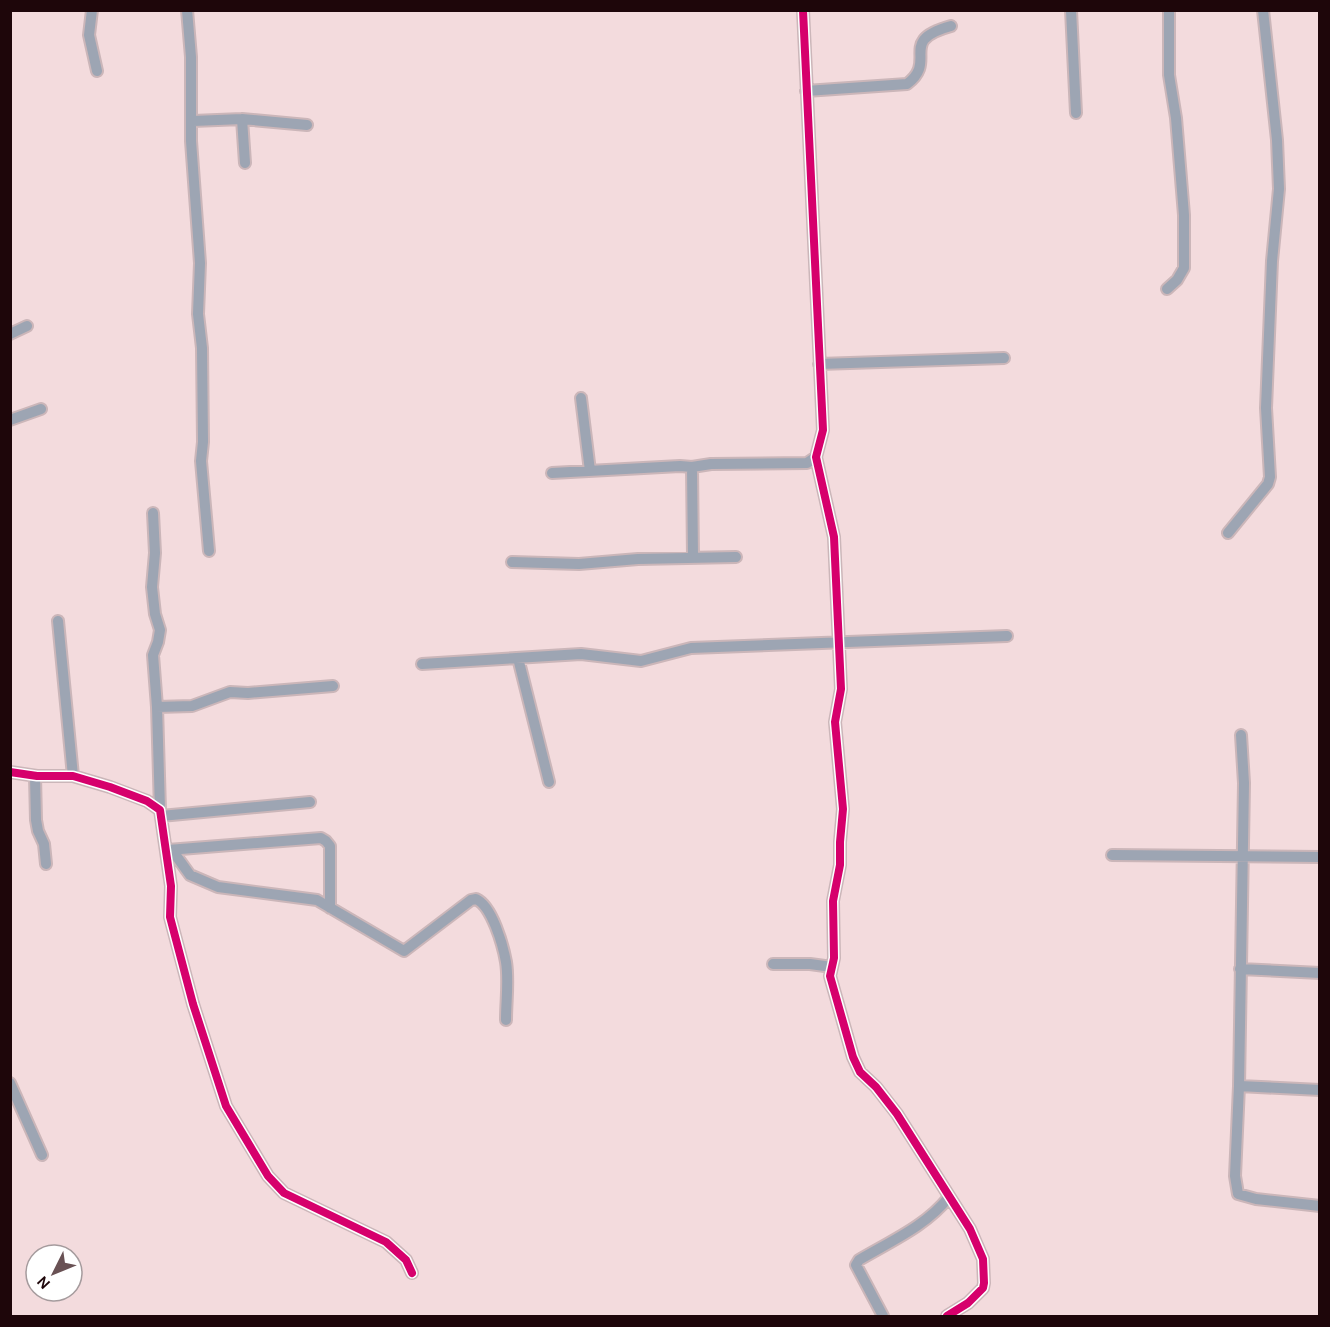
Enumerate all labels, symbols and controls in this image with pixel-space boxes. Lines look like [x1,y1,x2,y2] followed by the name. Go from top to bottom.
[24,1243,84,1303] north arrow
[33,1272,54,1294] text: N

